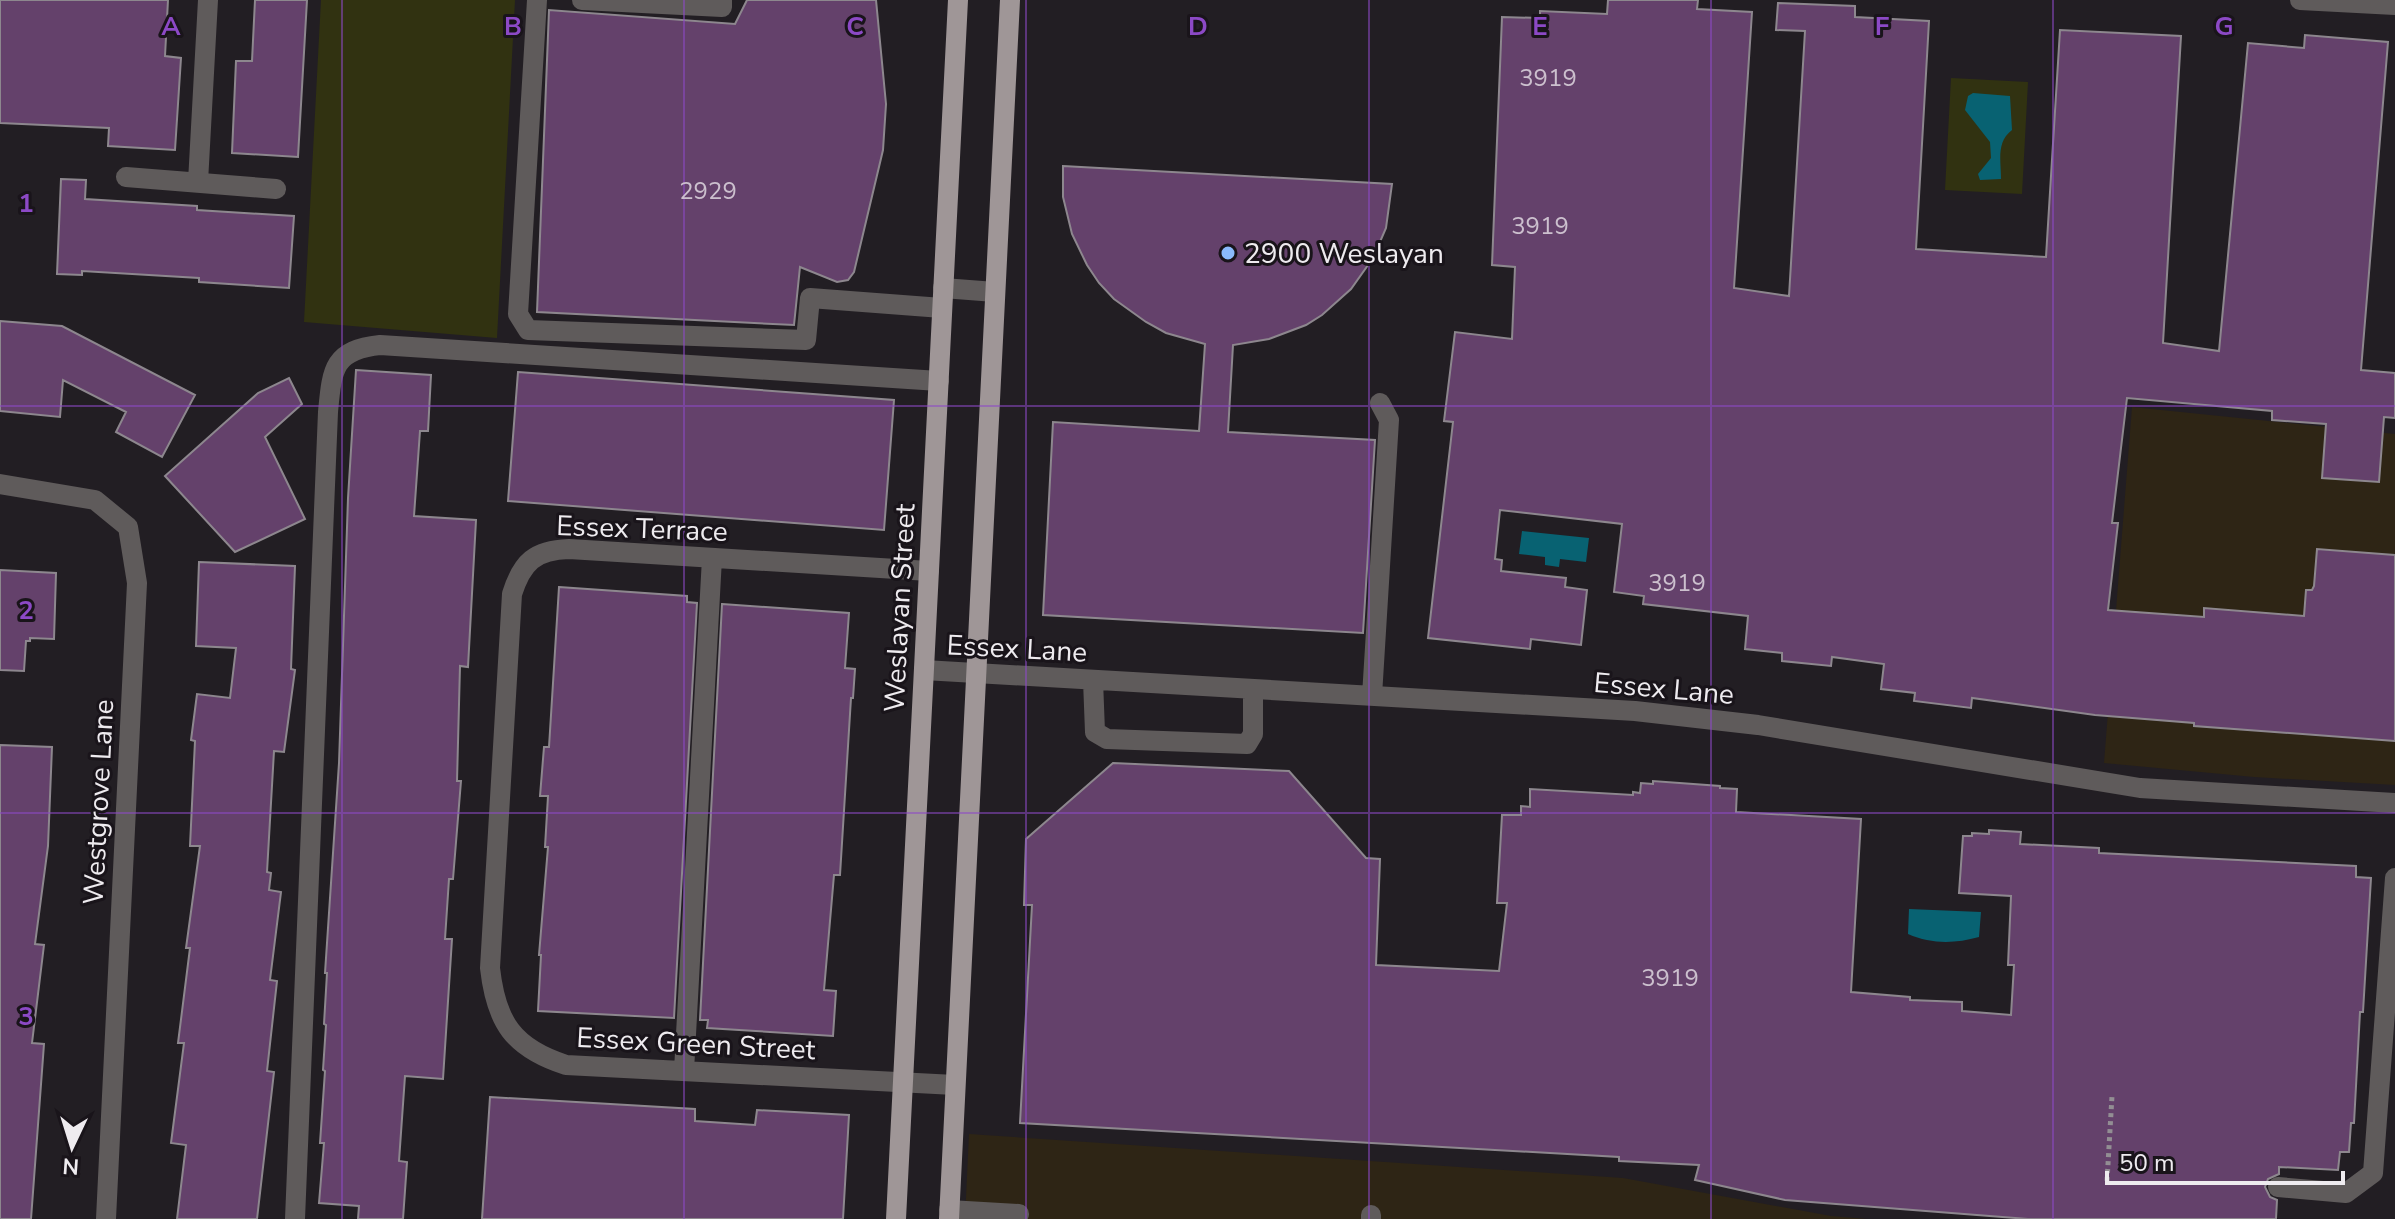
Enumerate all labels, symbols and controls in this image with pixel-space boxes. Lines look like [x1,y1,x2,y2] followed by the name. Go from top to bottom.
[161,9,181,44] text: A
[504,9,522,44] text: B
[846,9,864,44] text: C
[1188,9,1208,44] text: D
[1532,9,1548,44] text: E
[1875,9,1889,44] text: F
[2214,9,2234,44] text: G
[1519,62,1577,94] house number: 3919
[679,175,737,207] house number: 2929
[18,186,34,221] text: 1
[1511,210,1569,242] house number: 3919
[1244,235,1444,273] place label: 2900 Weslayan
[1219,244,1237,262] marker: 2900 Weslayan
[876,503,924,713] street label: Weslayan Street
[556,507,728,551] street label: Essex Terrace
[1648,567,1706,599] house number: 3919
[18,593,34,628] text: 2
[946,626,1088,672] street label: Essex Lane
[1592,664,1736,714] street label: Essex Lane
[75,698,123,906] street label: Westgrove Lane
[1641,962,1699,994] house number: 3919
[18,999,34,1034] text: 3
[576,1019,817,1069] street label: Essex Green Street
[32,1107,112,1187] north arrow
[2107,1135,2343,1185] scale bar
[2119,1147,2175,1179] text: 50 m
[61,1150,80,1181] text: N

